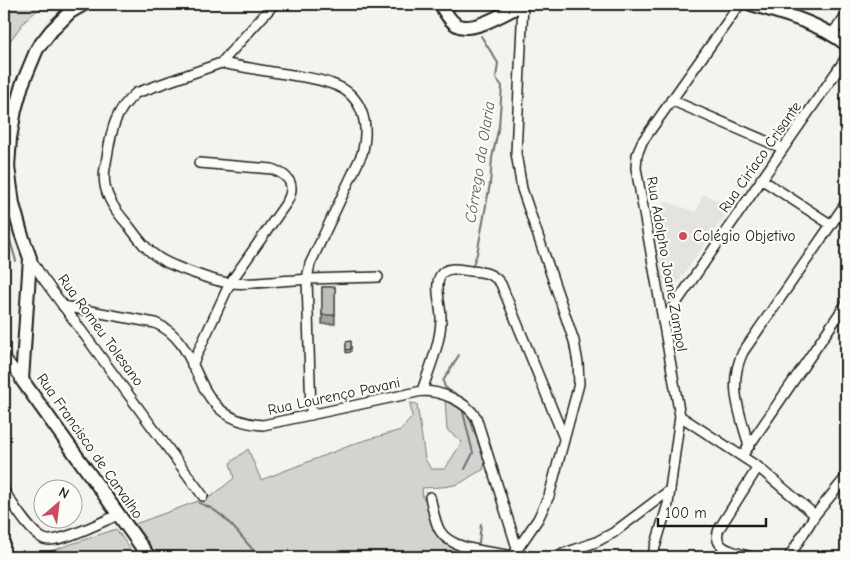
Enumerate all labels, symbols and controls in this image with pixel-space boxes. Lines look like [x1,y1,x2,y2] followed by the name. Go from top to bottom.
[715,98,805,216] street label: Rua Ciríaco Crisante
[461,100,498,224] water label: Córrego da Olaria
[643,175,691,353] street label: Rua Adolpho Joane Zampol
[693,227,796,245] place label: Colégio Objetivo
[677,230,689,242] marker: Colégio Objetivo
[54,271,148,390] street label: Rua Romeu Tolesano
[33,370,147,522] street label: Rua Francisco de Carvalho
[266,373,402,419] street label: Rua Lourenço Pavani
[32,478,82,528] north arrow
[56,483,72,503] text: N
[658,496,765,528] scale bar
[665,504,707,522] text: 100 m

